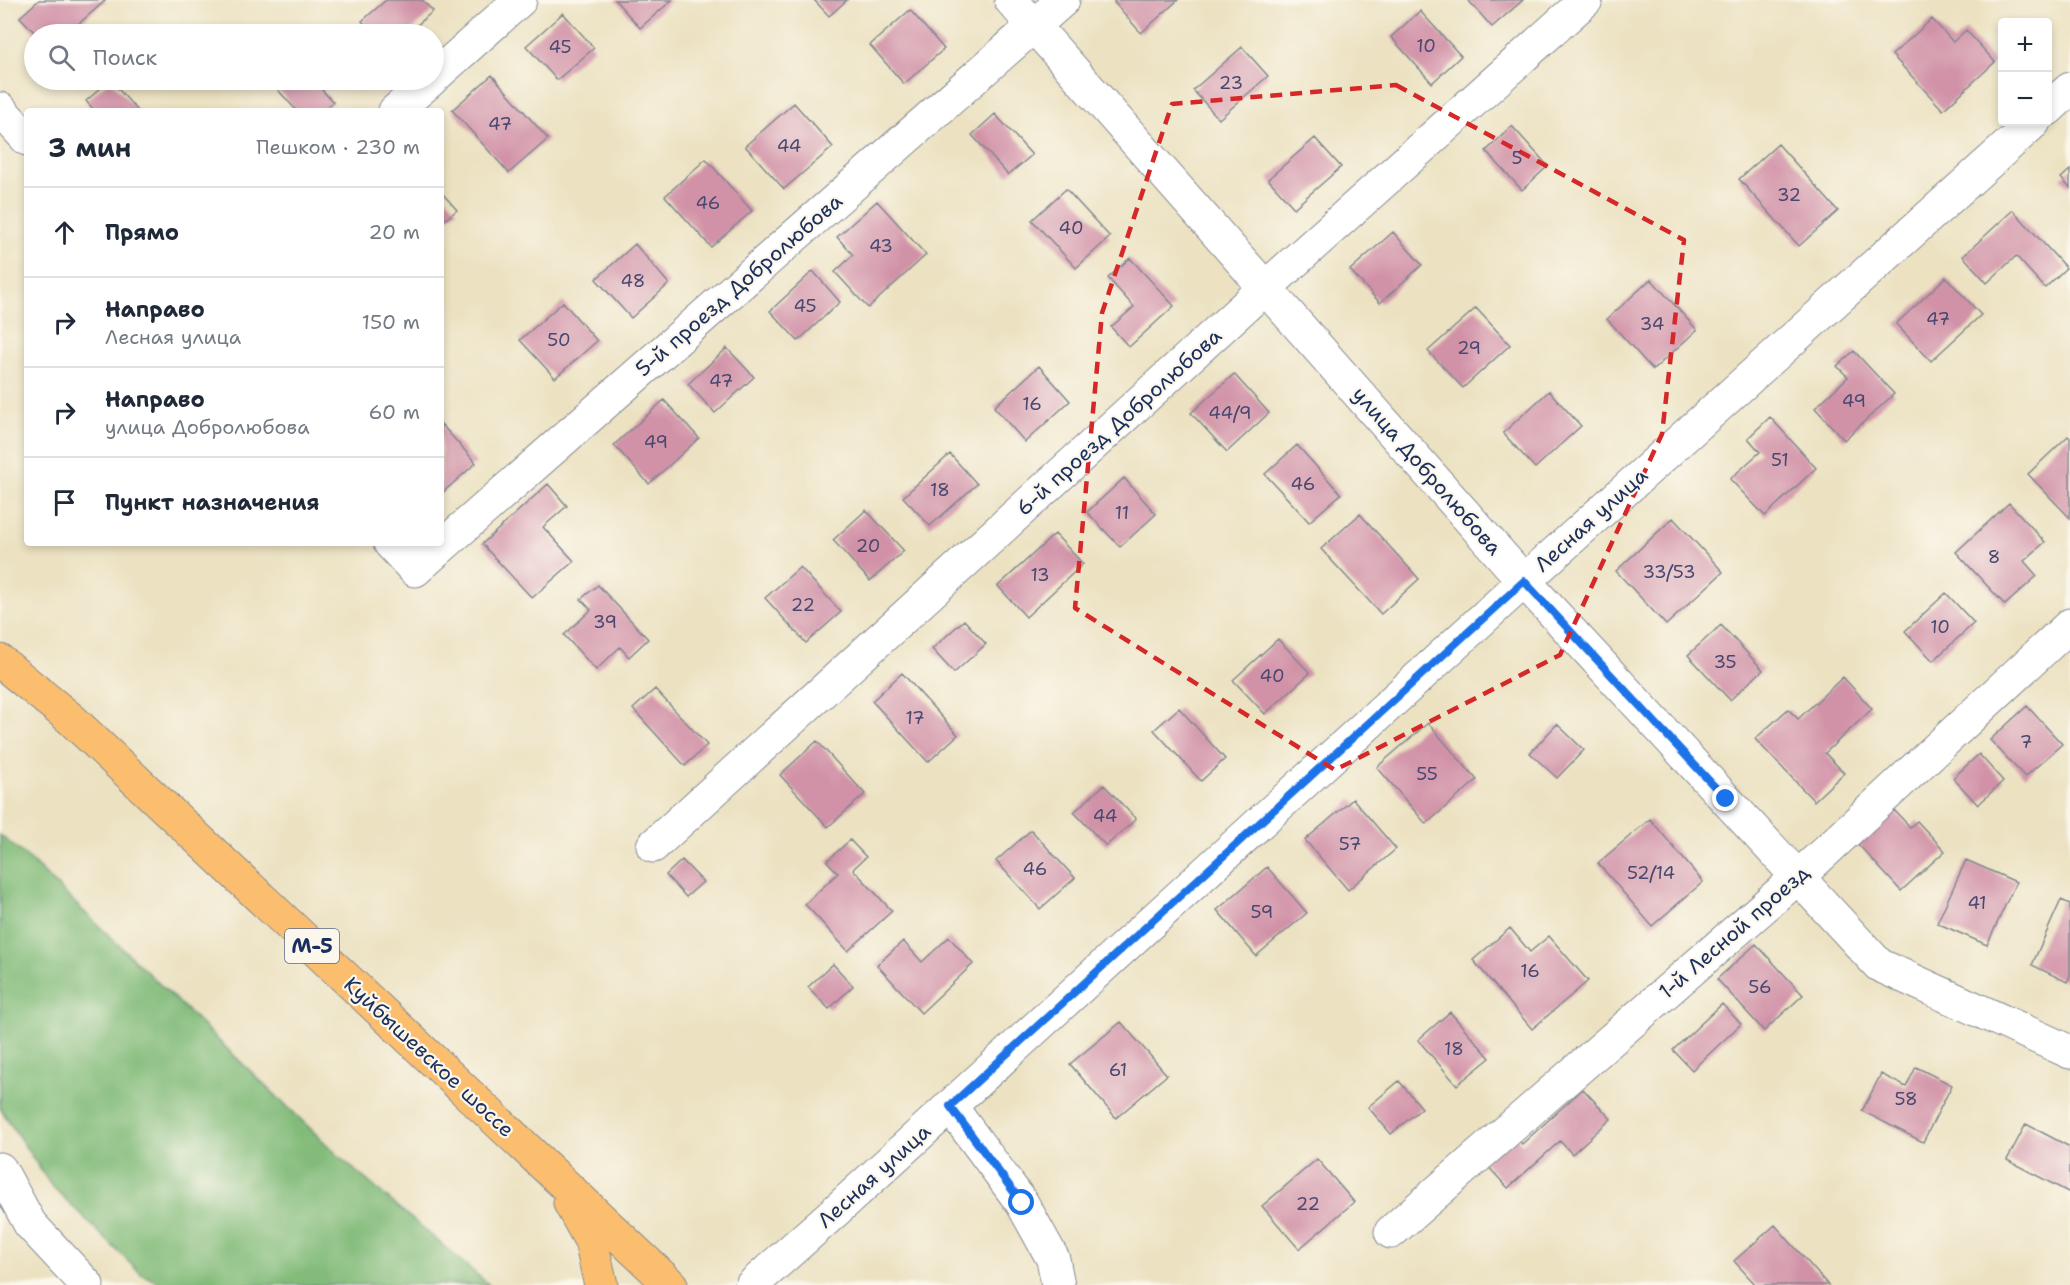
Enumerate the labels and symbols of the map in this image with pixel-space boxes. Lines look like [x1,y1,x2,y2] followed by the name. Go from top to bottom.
[1416,34,1436,58] house number: 10
[548,35,572,59] house number: 45
[1219,71,1243,95] house number: 23
[488,112,512,136] house number: 47
[777,134,801,158] house number: 44
[1511,146,1523,170] house number: 5
[1777,183,1801,207] house number: 32
[630,187,848,383] street label: 5-й проезд Добролюбова
[696,191,720,215] house number: 46
[1058,216,1084,240] house number: 40
[869,234,893,258] house number: 43
[621,269,645,293] house number: 48
[793,294,817,318] house number: 45
[1926,307,1950,331] house number: 47
[1640,312,1664,336] house number: 34
[1010,322,1228,522] street label: 6-й проезд Добролюбова
[547,328,571,352] house number: 50
[1457,336,1481,360] house number: 29
[709,369,733,393] house number: 47
[1346,381,1508,561] street label: улица Добролюбова
[1842,389,1866,413] house number: 49
[1022,392,1042,416] house number: 16
[1208,401,1252,425] house number: 44/9
[644,430,668,454] house number: 49
[1771,448,1789,472] house number: 51
[1528,462,1654,578] street label: Лесная улица
[1291,472,1315,496] house number: 46
[930,478,950,502] house number: 18
[1115,501,1129,525] house number: 11
[856,534,880,558] house number: 20
[1988,545,2000,569] house number: 8
[1642,560,1696,584] house number: 33/53
[1030,563,1050,587] house number: 13
[791,593,815,617] house number: 22
[593,610,617,634] house number: 39
[1930,615,1950,639] house number: 10
[1713,650,1737,674] house number: 35
[1259,664,1285,688] house number: 40
[905,706,925,730] house number: 17
[2020,730,2032,754] house number: 7
[1416,762,1438,786] house number: 55
[1712,785,1738,811] route end
[1093,804,1117,828] house number: 44
[1339,832,1361,856] house number: 57
[1023,857,1047,881] house number: 46
[1653,859,1815,1005] street label: 1-й Лесной проезд
[1627,861,1675,885] house number: 52/14
[1967,891,1987,915] house number: 41
[1251,900,1273,924] house number: 59
[285,929,339,963] road number: М-5
[1520,959,1540,983] house number: 16
[338,971,520,1143] street label: Куйбышевское шоссе
[1748,975,1772,999] house number: 56
[1444,1037,1464,1061] house number: 18
[1109,1058,1127,1082] house number: 61
[1894,1087,1918,1111] house number: 58
[811,1118,937,1234] street label: Лесная улица
[1008,1189,1034,1215] route start
[1296,1192,1320,1216] house number: 22

